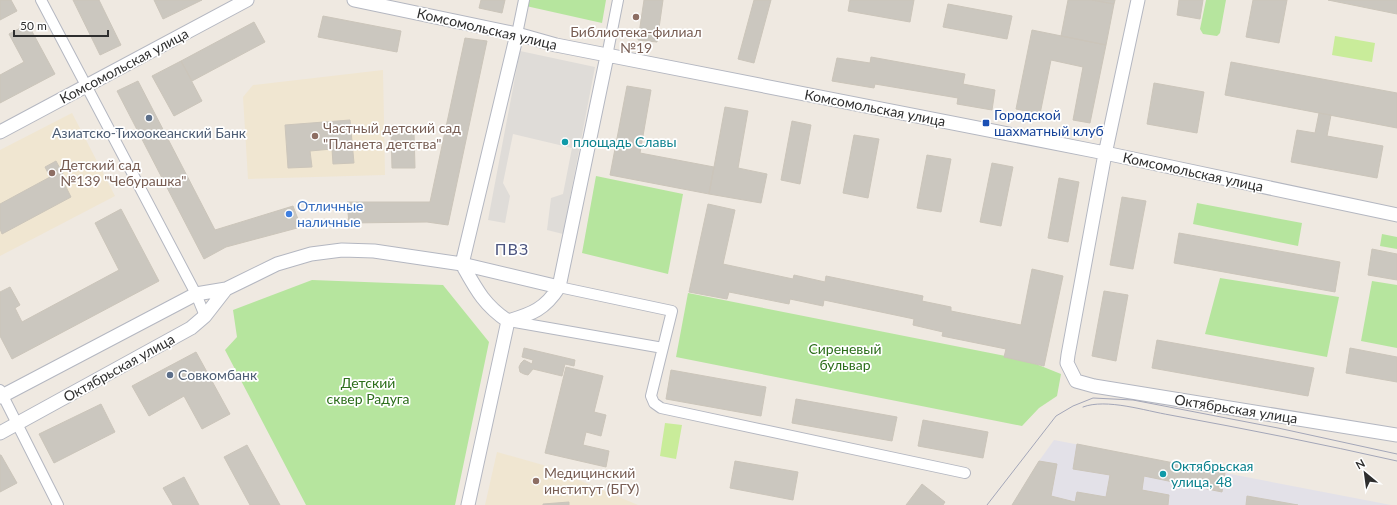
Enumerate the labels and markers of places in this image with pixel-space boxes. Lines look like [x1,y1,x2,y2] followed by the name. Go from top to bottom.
[631,12,641,22] marker: Библиотека-филиал №19
[570,23,702,56] place label: Библиотека-филиал №19
[994,106,1104,139] place label: Городской шахматный клуб
[144,113,154,123] marker: Азиатско-Тихоокеанский Банк
[981,118,991,128] marker: Городской шахматный клуб
[323,119,461,152] place label: Частный детский сад "Планета детства"
[52,124,247,141] place label: Азиатско-Тихоокеанский Банк
[310,131,320,141] marker: Частный детский сад "Планета детства"
[573,133,677,150] place label: площадь Славы
[560,137,570,147] marker: площадь Славы
[60,156,186,189] place label: Детский сад №139 "Чебурашка"
[47,168,57,178] marker: Детский сад №139 "Чебурашка"
[297,197,363,230] place label: Отличные наличные
[284,209,294,219] marker: Отличные наличные
[178,366,258,383] place label: Совкомбанк
[165,370,175,380] marker: Совкомбанк
[1171,457,1254,490] place label: Октябрьская улица, 48
[544,464,640,497] place label: Медицинский институт (БГУ)
[1158,469,1168,479] marker: Октябрьская улица, 48
[531,476,541,486] marker: Медицинский институт (БГУ)

